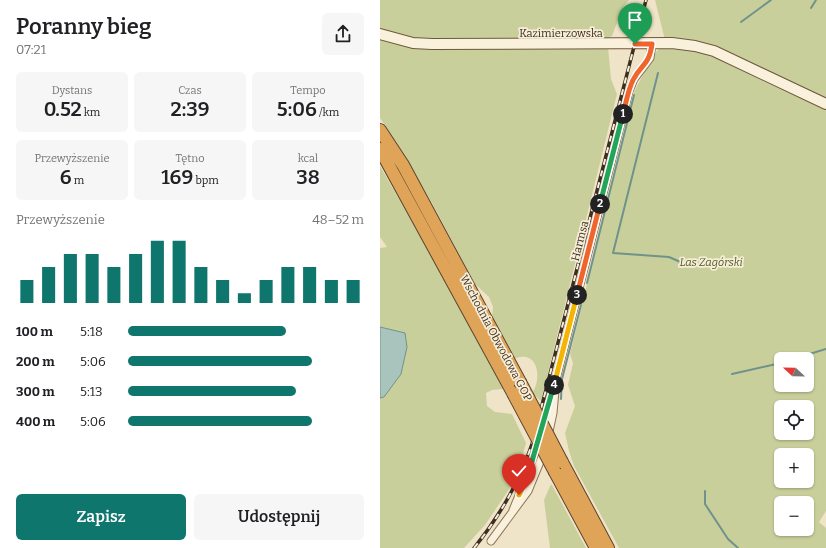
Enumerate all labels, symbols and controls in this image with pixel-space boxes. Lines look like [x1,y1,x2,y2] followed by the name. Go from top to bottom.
[618,3,652,44] pin
[624,9,646,31] icon: arrive
[16,13,151,40] text: Poranny bieg
[322,13,364,55] button: share
[519,27,603,40] street label: Kazimierzowska
[16,42,46,57] text: 07:21
[52,84,92,97] text: Dystans
[178,84,202,97] text: Czas
[290,84,326,97] text: Tempo
[44,97,82,121] text: 0.52
[171,97,209,121] text: 2:39
[277,97,317,121] text: 5:06
[613,104,633,124] pin: 1
[82,106,100,119] text: km
[317,106,339,119] text: /km
[621,107,625,120] text: 1
[34,152,110,165] text: Przewyższenie
[175,152,205,165] text: Tętno
[298,152,318,165] text: kcal
[60,165,72,189] text: 6
[161,165,193,189] text: 169
[296,165,320,189] text: 38
[72,174,84,187] text: m
[193,174,219,187] text: bpm
[590,194,610,214] pin: 2
[597,197,603,210] text: 2
[16,212,105,227] text: Przewyższenie
[312,212,364,227] text: 48–52 m
[569,219,591,263] street label: Harmsa
[679,256,743,269] park label: Las Zagórski
[457,273,535,404] street label: Wschodnia Obwodowa GOP
[567,285,587,305] pin: 3
[574,288,580,301] text: 3
[16,324,53,339] text: 100 m
[80,324,103,339] text: 5:18
[774,352,814,392] north arrow
[774,352,814,536] map controls
[16,354,55,369] text: 200 m
[80,354,106,369] text: 5:06
[544,375,564,395] pin: 4
[551,378,557,391] text: 4
[16,384,55,399] text: 300 m
[80,384,102,399] text: 5:13
[774,400,814,440] button: locate
[16,414,55,429] text: 400 m
[80,414,106,429] text: 5:06
[774,448,814,488] button: +
[502,454,536,495] pin
[508,460,530,482] icon: check
[16,494,186,540] button: Zapisz
[194,494,364,540] button: Udostępnij
[774,496,814,536] button: −

